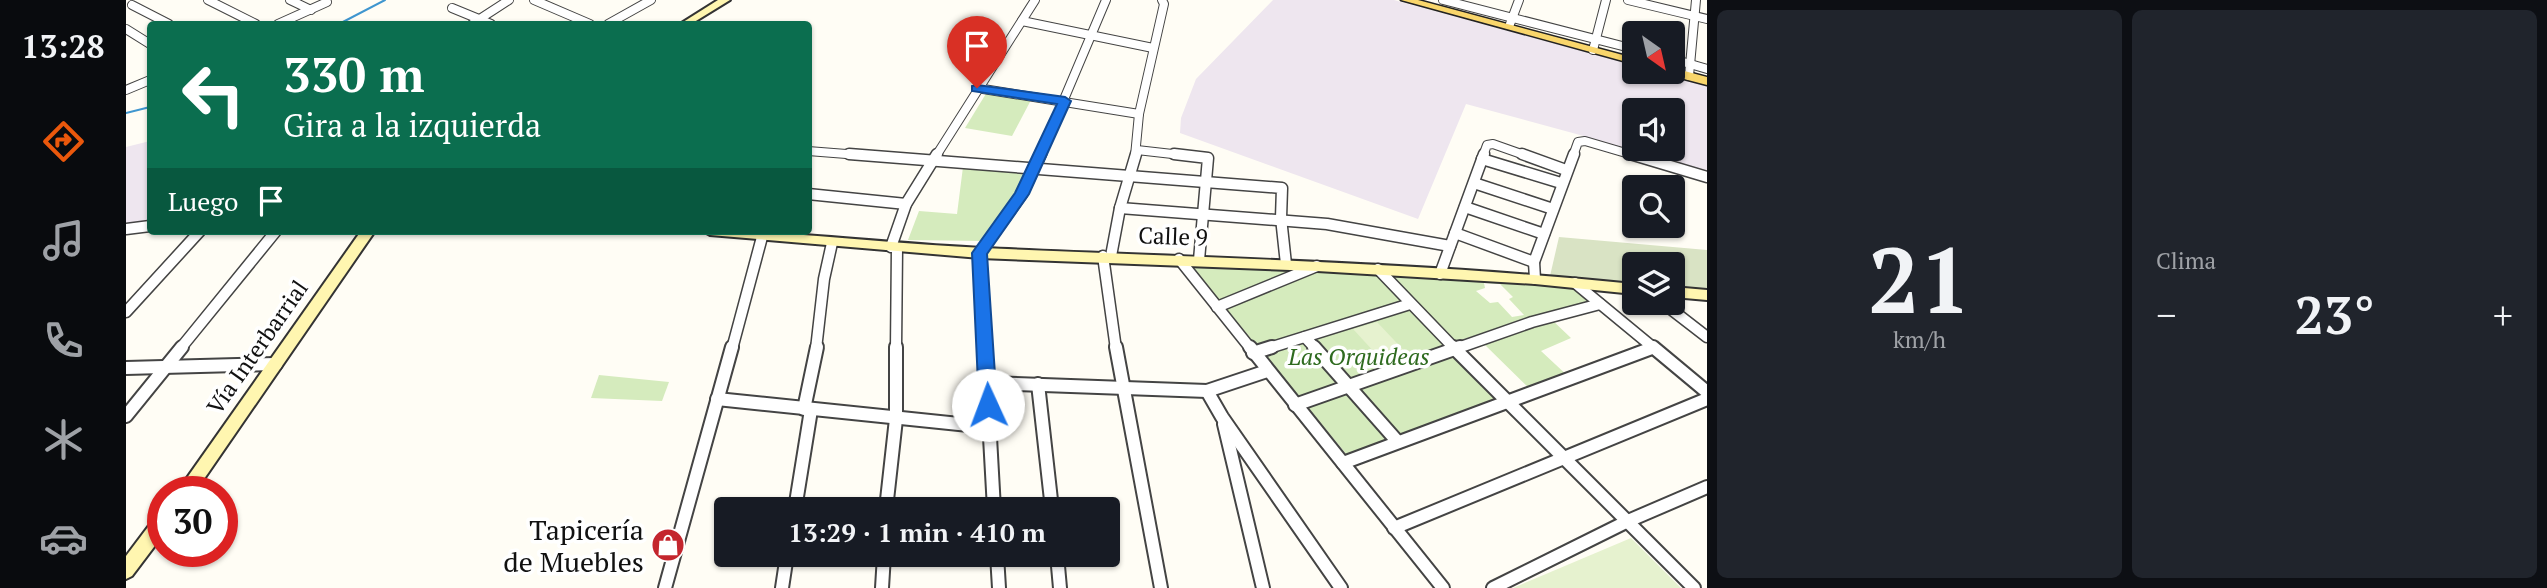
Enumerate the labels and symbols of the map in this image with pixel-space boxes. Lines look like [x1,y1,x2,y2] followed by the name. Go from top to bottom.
[947,16,1007,88] pin
[1622,21,1685,84] north arrow
[1138,219,1208,253] street label: Calle 9
[199,274,315,420] street label: Vía Interbarrial
[1287,341,1430,372] park label: Las Orquideas
[951,368,1025,442] position arrow
[147,476,238,567] speed limit sign: 30
[503,511,644,580] place label: Tapicería de Muebles
[649,526,687,564] shop icon: Tapicería de Muebles

